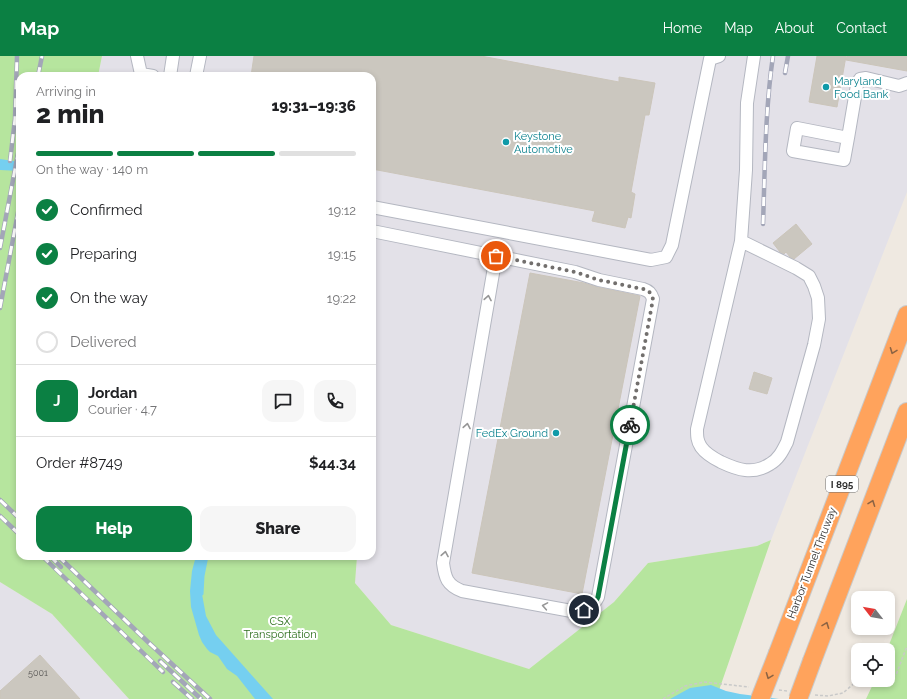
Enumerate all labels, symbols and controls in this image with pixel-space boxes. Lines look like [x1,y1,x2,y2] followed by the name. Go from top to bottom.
[20,17,59,39] text: Map
[663,20,702,36] text: Home
[724,20,753,36] text: Map
[775,20,814,36] text: About
[836,20,887,36] text: Contact
[834,75,889,101] place label: Maryland Food Bank
[821,82,831,92] marker: Maryland Food Bank
[36,84,96,99] text: Arriving in
[271,97,356,115] text: 19:31–19:36
[36,99,104,129] text: 2 min
[514,130,573,156] place label: Keystone Automotive
[501,137,511,147] marker: Keystone Automotive
[36,162,148,177] text: On the way · 140 m
[36,199,58,221] icon: check
[70,201,143,219] text: Confirmed
[328,203,356,218] text: 19:12
[479,239,513,273] pin
[36,243,58,265] icon: check
[70,245,137,263] text: Preparing
[485,245,507,267] icon: bag
[328,247,356,262] text: 19:15
[36,287,58,309] icon: check
[70,289,148,307] text: On the way
[327,291,356,306] text: 19:22
[484,294,492,301] one-way arrow
[70,333,137,351] text: Delivered
[890,348,898,355] one-way arrow
[262,380,304,422] button: chat
[314,380,356,422] button: phone
[88,384,137,402] text: Jordan
[53,392,61,410] text: J
[88,402,157,417] text: Courier · 4.7
[610,405,650,445] courier
[619,414,641,436] icon: bike
[462,423,470,429] one-way arrow
[476,427,548,440] place label: FedEx Ground
[551,428,561,438] marker: FedEx Ground
[36,454,122,472] text: Order #8749
[309,454,356,472] text: $44.34
[826,476,858,492] road number: I 895
[868,500,876,507] one-way arrow
[785,505,839,620] street label: Harbor Tunnel Thruway
[36,506,192,552] button: Help
[200,506,356,552] button: Share
[440,551,448,557] one-way arrow
[851,591,895,635] north arrow
[851,591,895,687] map controls
[567,593,601,627] pin
[573,599,595,621] icon: home
[542,602,548,610] one-way arrow
[243,615,317,641] park label: CSX Transportation
[822,621,830,628] one-way arrow
[851,643,895,687] button: locate
[28,668,48,678] house number: 5001
[765,672,773,679] one-way arrow

